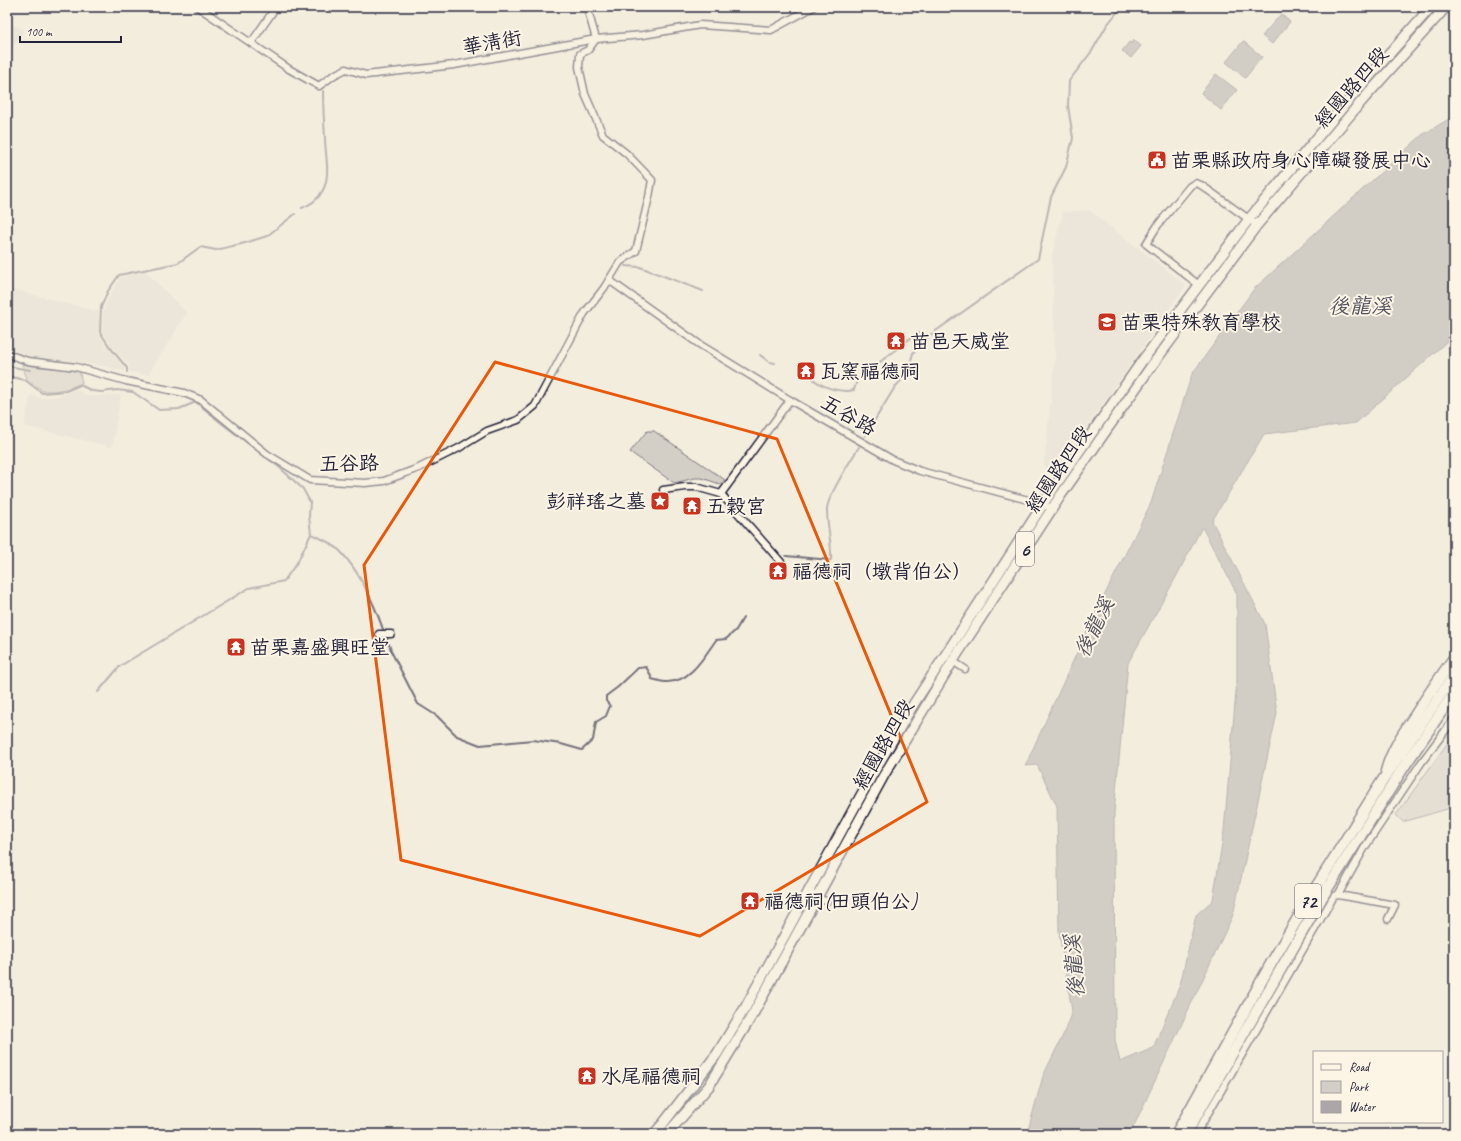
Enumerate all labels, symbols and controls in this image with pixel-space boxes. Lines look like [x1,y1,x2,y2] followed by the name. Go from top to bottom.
[20,18,121,44] scale bar
[26,24,53,40] text: 100 m
[460,25,524,60] street label: 華清街
[1309,41,1394,133] street label: 經國路四段
[1171,148,1431,173] place label: 苗栗縣政府身心障礙發展中心
[1146,149,1168,171] public building icon: 苗栗縣政府身心障礙發展中心
[1329,293,1392,319] water label: 後龍溪
[1121,310,1281,335] place label: 苗栗特殊教育學校
[1096,311,1118,333] school or university icon: 苗栗特殊教育學校
[910,329,1010,354] place label: 苗邑天威堂
[885,330,907,352] temple icon: 苗邑天威堂
[820,359,920,384] place label: 瓦窯福德祠
[795,360,817,382] temple icon: 瓦窯福德祠
[817,390,882,442] street label: 五谷路
[1020,421,1097,518] street label: 經國路四段
[319,450,380,477] street label: 五谷路
[546,489,646,514] place label: 彭祥瑤之墓
[649,490,671,512] place icon: 彭祥瑤之墓
[706,494,766,519] place label: 五穀宮
[681,495,703,517] temple icon: 五穀宮
[1016,532,1034,566] road number: 6
[792,559,972,584] place label: 福德祠（墩背伯公）
[767,560,789,582] temple icon: 福德祠（墩背伯公）
[1069,592,1120,661] water label: 後龍溪
[250,635,390,660] place label: 苗栗嘉盛興旺堂
[225,636,247,658] temple icon: 苗栗嘉盛興旺堂
[848,695,919,794] street label: 經國路四段
[1295,884,1321,918] road number: 72
[764,889,919,914] place label: 福德祠(田頭伯公)
[739,890,761,912] temple icon: 福德祠(田頭伯公)
[1059,933,1089,998] water label: 後龍溪
[1313,1051,1443,1123] legend
[1349,1059,1371,1075] text: Road
[601,1064,701,1089] place label: 水尾福德祠
[576,1065,598,1087] temple icon: 水尾福德祠
[1349,1079,1370,1095] text: Park
[1349,1099,1377,1115] text: Water

